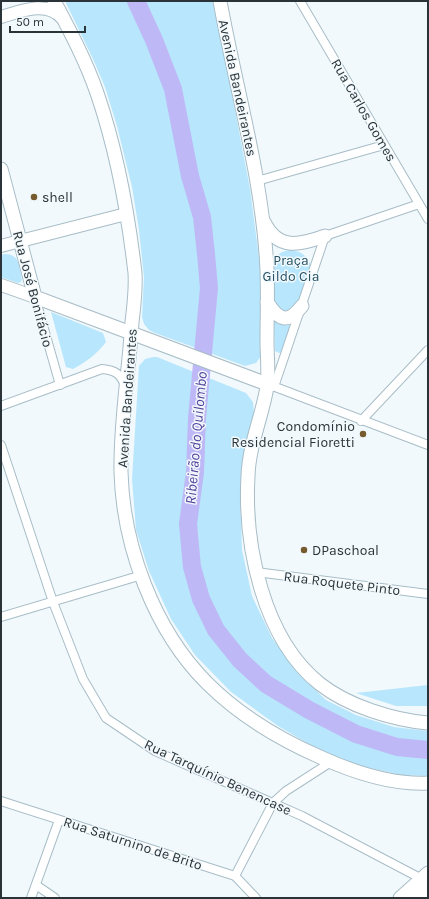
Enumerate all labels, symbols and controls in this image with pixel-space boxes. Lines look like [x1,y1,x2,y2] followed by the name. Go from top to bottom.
[10,8,85,34] scale bar
[16,15,44,29] text: 50 m
[215,18,260,158] street label: Avenida Bandeirantes
[327,56,400,165] street label: Rua Carlos Gomes
[42,189,73,206] place label: shell
[29,192,39,202] marker: shell
[9,229,56,349] street label: Rua José Bonifácio
[263,252,319,285] park label: Praça Gildo Cia
[114,328,141,468] street label: Avenida Bandeirantes
[181,370,211,505] water label: Ribeirão do Quilombo
[231,418,355,451] place label: Condomínio Residencial Fioretti
[358,429,368,439] marker: Condomínio Residencial Fioretti
[312,542,379,559] place label: DPaschoal
[299,545,309,555] marker: DPaschoal
[283,568,401,599] street label: Rua Roquete Pinto
[141,736,294,819] street label: Rua Tarquínio Benencase
[61,813,204,874] street label: Rua Saturnino de Brito

